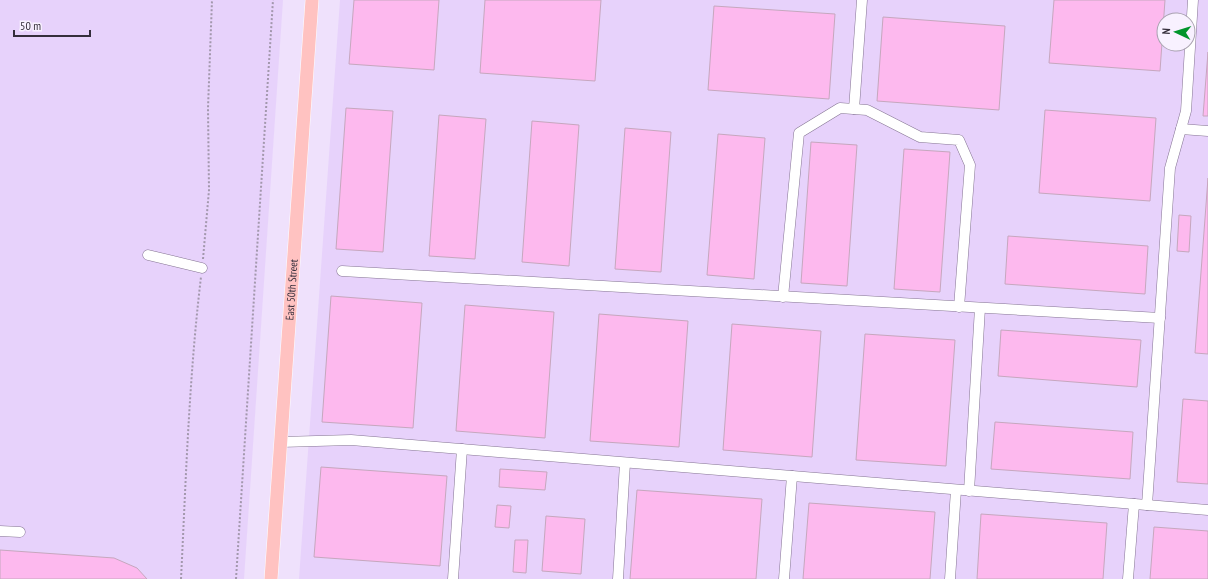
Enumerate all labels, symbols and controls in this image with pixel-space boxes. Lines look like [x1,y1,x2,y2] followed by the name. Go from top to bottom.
[14,12,90,38] scale bar
[1156,12,1196,52] north arrow
[20,18,41,33] text: 50 m
[1159,28,1173,35] text: N
[282,259,301,321] street label: East 50th Street

